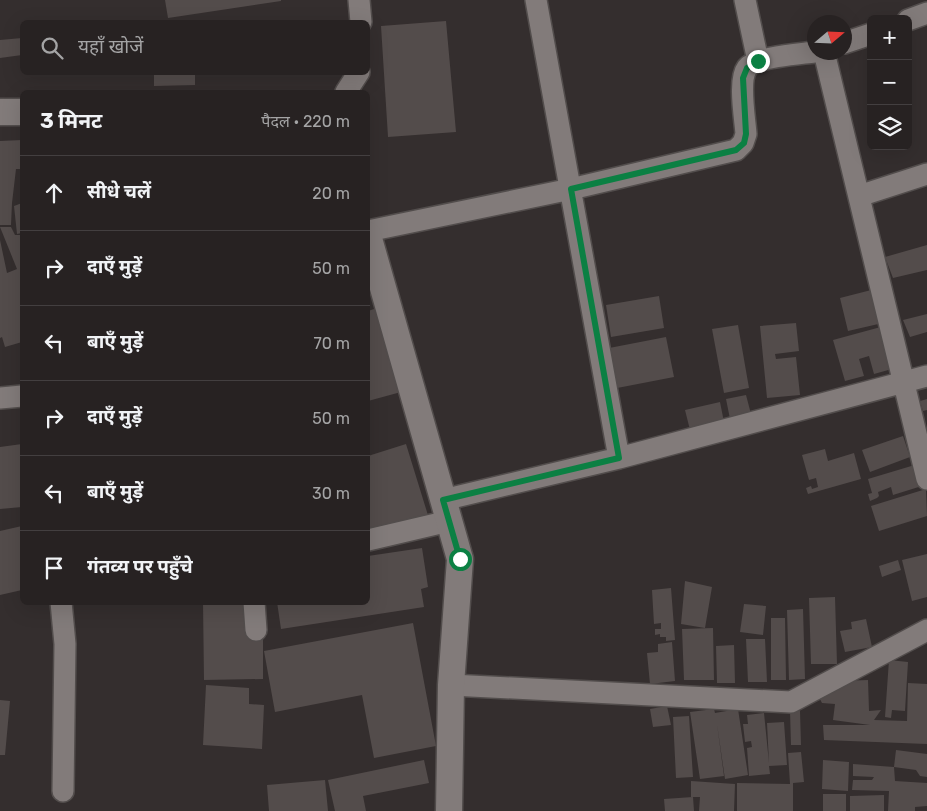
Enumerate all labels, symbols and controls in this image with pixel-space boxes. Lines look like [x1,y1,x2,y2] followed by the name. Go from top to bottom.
[807,15,852,60] north arrow
[867,15,912,150] map controls
[867,15,912,60] button: +
[20,20,370,75] search box
[38,34,66,62] icon: search
[78,35,143,58] text: यहाँ खोजें
[747,50,770,73] route end
[867,60,912,105] button: −
[867,105,912,150] button: layers
[40,108,102,133] text: 3 मिनट
[261,112,350,131] text: पैदल · 220 m
[40,179,68,207] icon: ahead
[87,180,151,203] text: सीधे चलें
[312,184,350,203] text: 20 m
[40,254,68,282] icon: right
[87,255,142,278] text: दाएँ मुड़ें
[312,259,350,278] text: 50 m
[40,329,68,357] icon: left
[87,330,143,353] text: बाएँ मुड़ें
[313,334,350,353] text: 70 m
[40,404,68,432] icon: right
[87,405,142,428] text: दाएँ मुड़ें
[312,409,350,428] text: 50 m
[40,479,68,507] icon: left
[87,480,143,503] text: बाएँ मुड़ें
[312,484,350,503] text: 30 m
[449,548,472,571] route start
[40,554,68,582] icon: arrive
[87,555,193,578] text: गंतव्य पर पहुँचे

